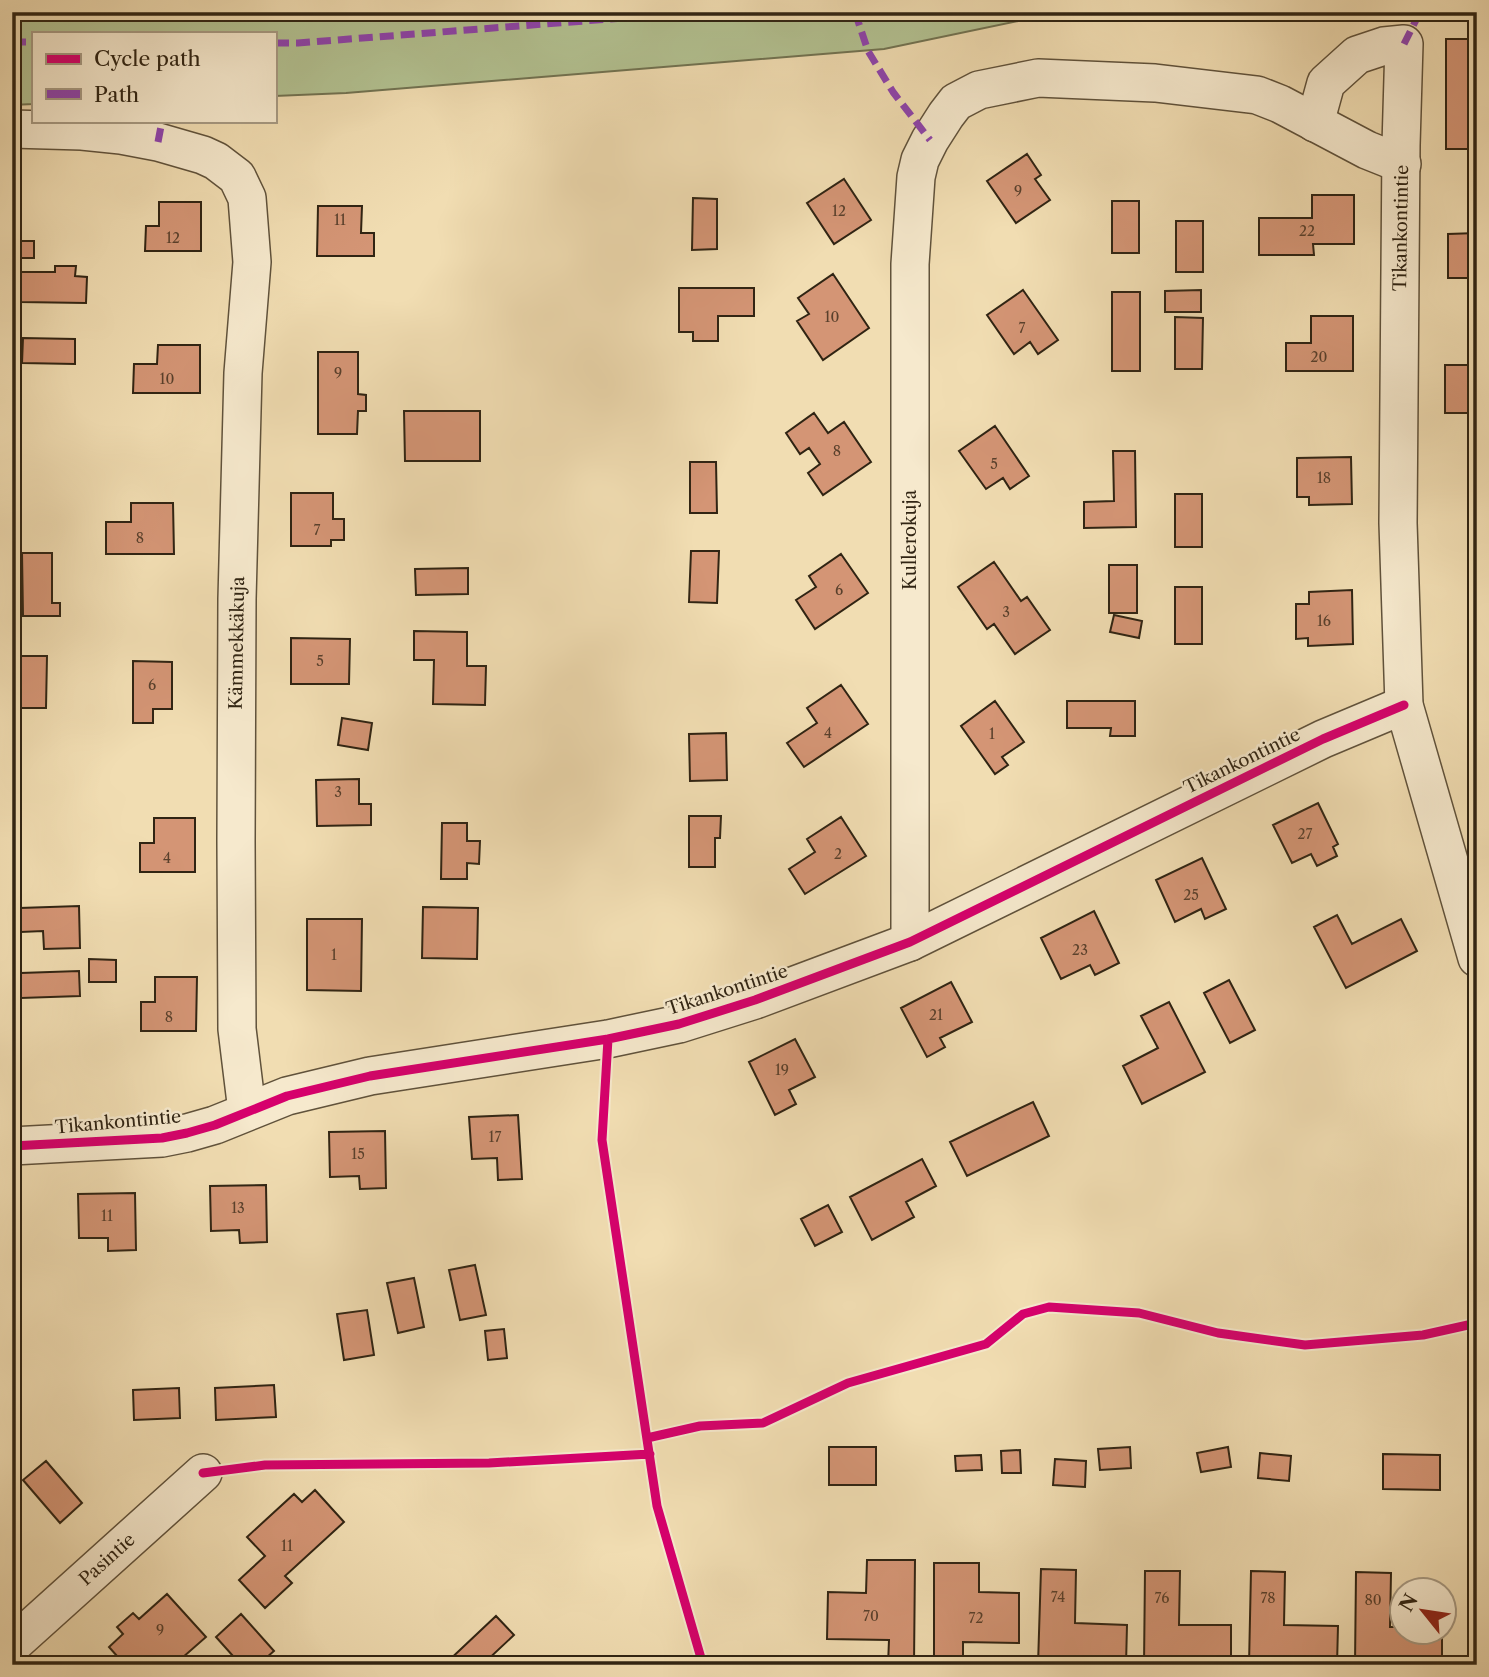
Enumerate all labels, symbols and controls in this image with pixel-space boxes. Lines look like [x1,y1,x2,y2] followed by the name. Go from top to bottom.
[32,32,276,122] legend
[94,46,201,71] text: Cycle path
[94,82,139,107] text: Path
[1389,165,1413,291] street label: Tikankontintie
[1014,182,1022,200] house number: 9
[832,202,846,220] house number: 12
[334,211,346,229] house number: 11
[1299,222,1315,240] house number: 22
[166,229,180,247] house number: 12
[825,308,839,326] house number: 10
[1019,319,1026,337] house number: 7
[1311,348,1328,366] house number: 20
[334,364,342,382] house number: 9
[160,370,174,388] house number: 10
[833,442,841,460] house number: 8
[990,455,998,473] house number: 5
[1317,469,1331,487] house number: 18
[899,489,921,590] street label: Kullerokuja
[314,521,321,539] house number: 7
[136,529,144,547] house number: 8
[225,576,249,710] street label: Kämmekkäkuja
[835,581,843,599] house number: 6
[1002,603,1010,621] house number: 3
[1317,612,1331,630] house number: 16
[316,652,324,670] house number: 5
[148,676,156,694] house number: 6
[1180,723,1304,799] street label: Tikankontintie
[824,724,832,742] house number: 4
[989,725,995,743] house number: 1
[334,783,342,801] house number: 3
[1298,825,1313,843] house number: 27
[834,845,842,863] house number: 2
[163,849,171,867] house number: 4
[1183,886,1199,904] house number: 25
[1072,941,1088,959] house number: 23
[331,946,337,964] house number: 1
[663,960,791,1020] street label: Tikankontintie
[929,1006,943,1024] house number: 21
[165,1008,173,1026] house number: 8
[775,1061,789,1079] house number: 19
[54,1106,182,1138] street label: Tikankontintie
[489,1128,501,1146] house number: 17
[351,1145,365,1163] house number: 15
[231,1199,245,1217] house number: 13
[101,1207,113,1225] house number: 11
[75,1529,140,1590] street label: Pasintie
[281,1537,293,1555] house number: 11
[1388,1576,1458,1646] north arrow
[1051,1588,1065,1606] house number: 74
[1155,1589,1169,1607] house number: 76
[1260,1589,1276,1607] house number: 78
[1395,1590,1423,1616] text: N
[1364,1591,1382,1609] house number: 80
[863,1607,879,1625] house number: 70
[969,1609,983,1627] house number: 72
[156,1621,164,1639] house number: 9

